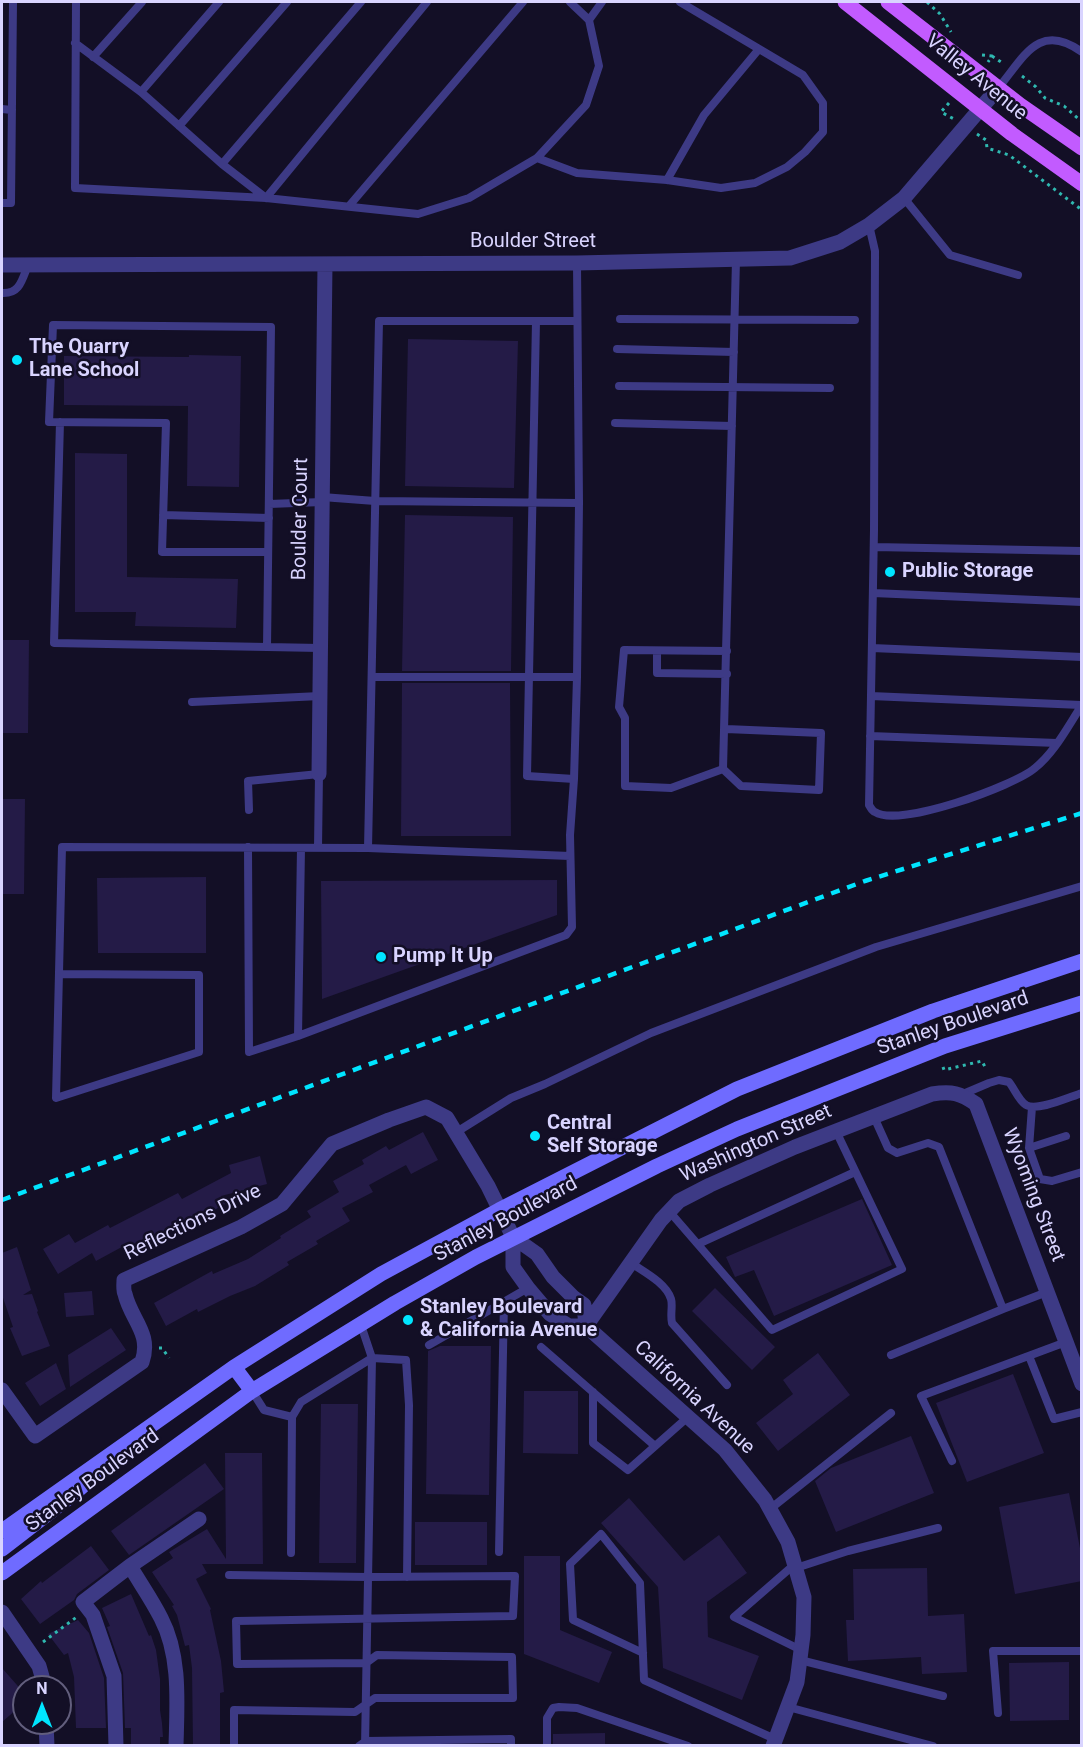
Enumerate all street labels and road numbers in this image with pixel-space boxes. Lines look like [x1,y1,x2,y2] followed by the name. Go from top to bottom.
[921,30,1031,126] street label: Valley Avenue
[470,230,596,254] street label: Boulder Street
[288,457,314,581] street label: Boulder Court
[874,987,1032,1061] street label: Stanley Boulevard
[677,1100,835,1188] street label: Washington Street
[997,1125,1069,1265] street label: Wyoming Street
[430,1172,582,1268] street label: Stanley Boulevard
[121,1179,265,1267] street label: Reflections Drive
[629,1336,759,1460] street label: California Avenue
[22,1425,164,1537] street label: Stanley Boulevard

